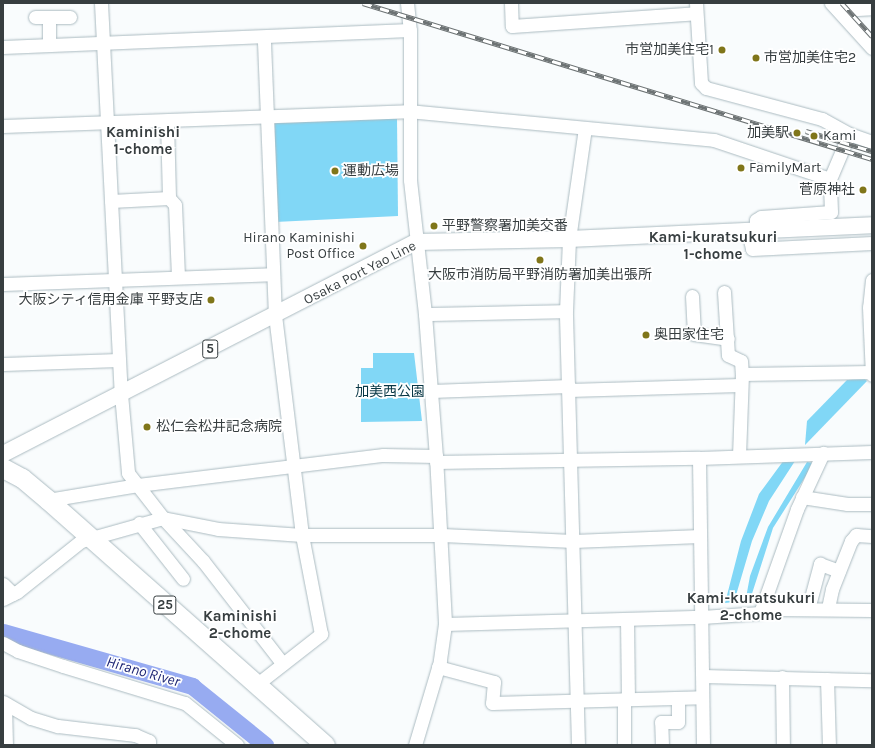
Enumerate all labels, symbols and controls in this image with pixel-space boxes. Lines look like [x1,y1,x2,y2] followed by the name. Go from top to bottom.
[625,42,714,58] place label: 市営加美住宅1
[717,45,727,55] marker: 市営加美住宅1
[764,50,856,66] place label: 市営加美住宅2
[751,53,761,63] marker: 市営加美住宅2
[106,123,180,158] district label: Kaminishi 1-chome
[747,125,789,141] place label: 加美駅
[792,128,802,138] marker: 加美駅
[823,128,856,144] place label: Kami
[808,130,820,142] marker: Kami
[749,160,821,176] place label: FamilyMart
[343,163,399,179] place label: 運動広場
[736,163,746,173] marker: FamilyMart
[330,166,340,176] marker: 運動広場
[799,182,855,198] place label: 菅原神社
[858,185,868,195] marker: 菅原神社
[442,218,568,234] place label: 平野警察署加美交番
[429,221,439,231] marker: 平野警察署加美交番
[649,228,777,263] district label: Kami-kuratsukuri 1-chome
[243,230,355,262] place label: Hirano Kaminishi Post Office
[301,237,419,309] street label: Osaka Port Yao Line
[358,241,368,251] marker: Hirano Kaminishi Post Office
[535,255,545,265] marker: 大阪市消防局平野消防署加美出張所
[428,267,652,283] place label: 大阪市消防局平野消防署加美出張所
[18,292,203,308] place label: 大阪シティ信用金庫 平野支店
[206,295,216,305] marker: 大阪シティ信用金庫 平野支店
[654,327,724,343] place label: 奥田家住宅
[641,330,651,340] marker: 奥田家住宅
[202,338,218,360] road number: 5
[355,384,425,400] park label: 加美西公園
[156,419,282,435] place label: 松仁会松井記念病院
[141,421,153,433] marker: 松仁会松井記念病院
[687,589,815,624] district label: Kami-kuratsukuri 2-chome
[153,594,177,616] road number: 25
[203,607,277,642] district label: Kaminishi 2-chome
[104,653,182,691] water label: Hirano River

